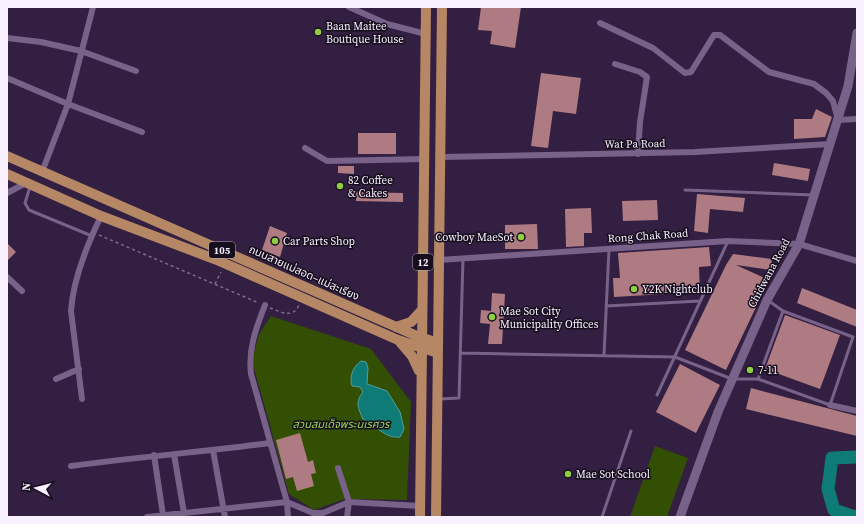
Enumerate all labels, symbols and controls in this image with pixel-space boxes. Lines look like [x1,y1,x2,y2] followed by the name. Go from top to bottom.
[326,19,404,47] place label: Baan Maitee Boutique House
[313,27,323,37] marker: Baan Maitee Boutique House
[604,136,666,152] street label: Wat Pa Road
[348,173,393,201] place label: 82 Coffee & Cakes
[335,181,345,191] marker: 82 Coffee & Cakes
[607,226,690,246] street label: Rong Chak Road
[435,230,513,245] place label: Cowboy MaeSot
[516,232,526,242] marker: Cowboy MaeSot
[283,234,355,249] place label: Car Parts Shop
[744,235,794,310] street label: Chidwana Road
[270,236,280,246] marker: Car Parts Shop
[209,242,235,258] road number: 105
[246,242,362,304] street label: ถนนสายแม่สอด–แม่สะเรียง
[413,254,433,270] road number: 12
[642,282,713,297] place label: Y2K Nightclub
[629,284,639,294] marker: Y2K Nightclub
[500,304,599,332] place label: Mae Sot City Municipality Offices
[487,312,497,322] marker: Mae Sot City Municipality Offices
[758,363,778,378] place label: 7-11
[745,365,755,375] marker: 7-11
[293,417,391,432] park label: สวนสมเด็จพระนเรศวร
[576,467,650,482] place label: Mae Sot School
[16,468,56,508] north arrow
[563,469,573,479] marker: Mae Sot School
[19,482,35,492] text: N

